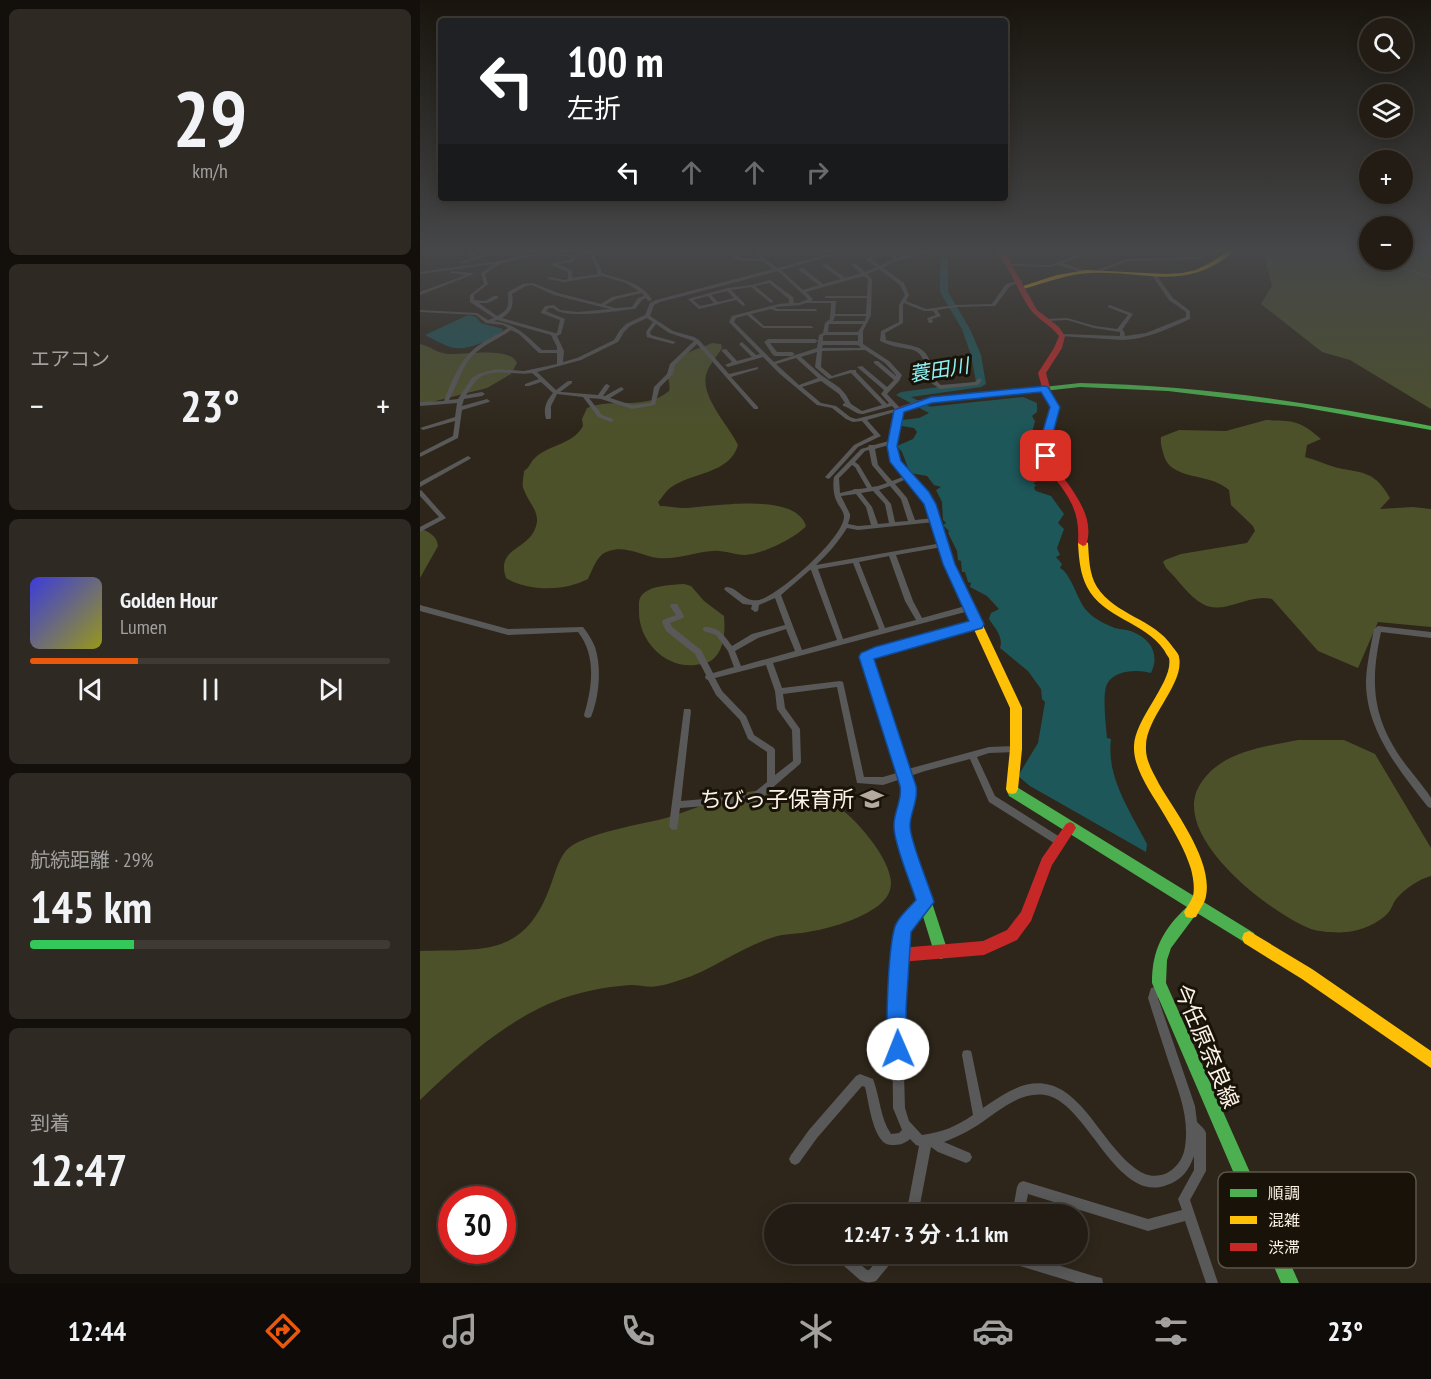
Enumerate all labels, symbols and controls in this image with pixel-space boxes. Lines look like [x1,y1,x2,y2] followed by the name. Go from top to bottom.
[1359,18,1413,270] map controls
[1359,18,1413,72] button: search
[567,34,664,89] text: 100 m
[468,42,546,120] icon: left
[173,68,247,169] text: 29
[1359,84,1413,138] button: layers
[567,91,621,125] text: 左折
[1359,150,1413,204] button: +
[612,156,645,189] icon: left
[675,156,708,189] icon: ahead
[738,156,771,189] icon: ahead
[801,156,834,189] icon: right
[192,158,228,184] text: km/h
[1359,216,1413,270] button: −
[30,346,110,372] text: エアコン
[907,352,973,388] water label: 蓑田川
[180,376,240,434] text: 23°
[30,384,44,427] text: −
[376,384,390,427] text: +
[1020,430,1071,481] pin
[1029,439,1062,472] icon: arrive
[120,586,218,614] text: Golden Hour
[120,614,167,640] text: Lumen
[74,673,107,706] icon: previous
[194,673,227,706] icon: pause
[314,673,347,706] icon: next
[700,785,854,813] place label: ちびっ子保育所
[859,786,885,812] school or university icon: ちびっ子保育所
[30,847,153,873] text: 航続距離 · 29%
[30,877,152,935] text: 145 km
[1168,980,1246,1112] street label: 今任原奈良線
[866,1017,930,1081] position arrow
[30,1110,70,1136] text: 到着
[30,1140,127,1198] text: 12:47
[1218,1172,1416,1268] legend
[1268,1183,1300,1203] text: 順調
[438,1186,516,1264] speed limit sign: 30
[1268,1210,1300,1230] text: 混雑
[844,1220,1008,1248] text: 12:47 · 3 分 · 1.1 km
[1268,1237,1300,1257] text: 渋滞
[262,1310,304,1352] icon: directions
[439,1310,481,1352] icon: music
[617,1310,659,1352] icon: phone
[795,1310,837,1352] icon: climate
[972,1310,1014,1352] icon: car
[1150,1310,1192,1352] icon: filters
[68,1314,126,1348] text: 12:44
[1327,1314,1363,1348] text: 23°

